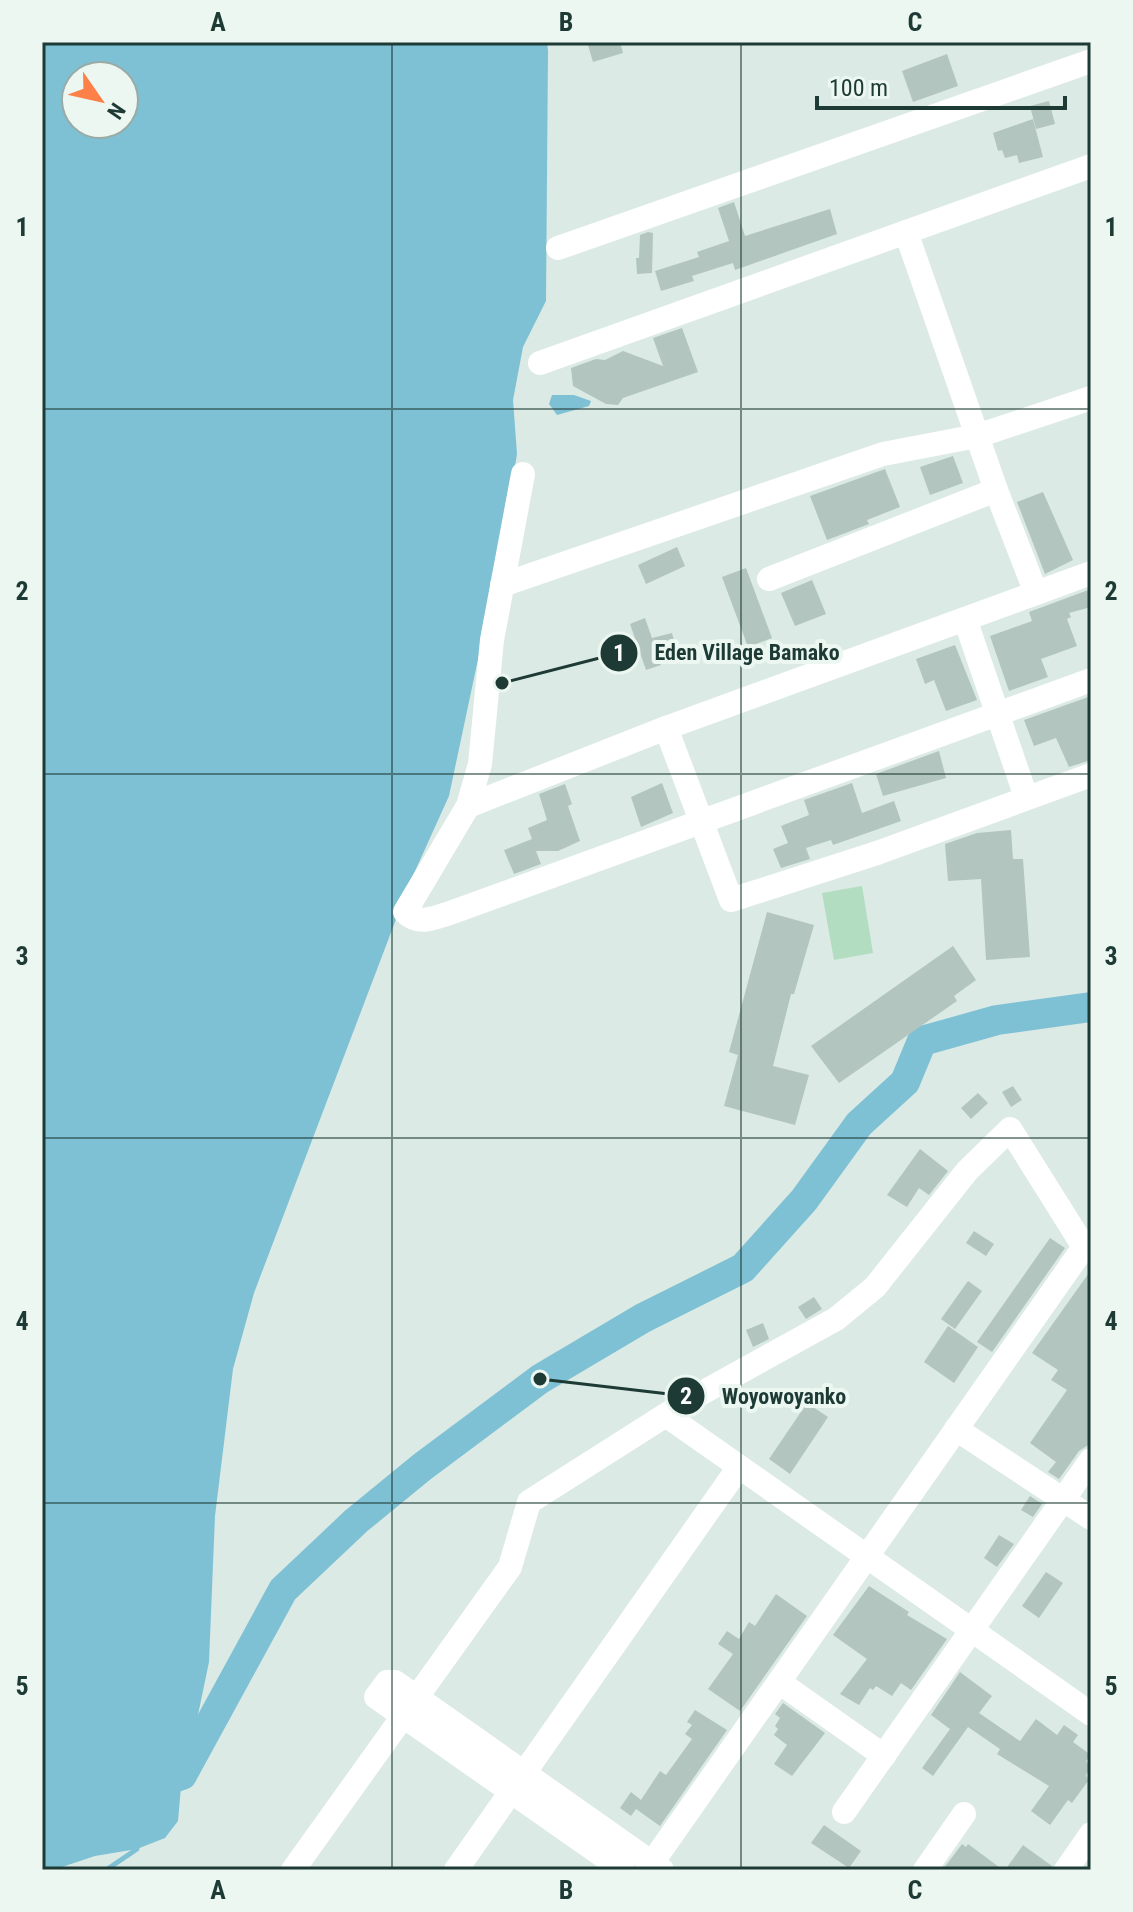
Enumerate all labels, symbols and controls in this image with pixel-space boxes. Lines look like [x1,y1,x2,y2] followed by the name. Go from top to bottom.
[210,7,226,37] text: A
[559,7,573,37] text: B
[908,7,923,37] text: C
[60,60,140,140] north arrow
[817,60,1065,110] scale bar
[829,74,888,102] text: 100 m
[102,98,130,123] text: N
[15,212,29,242] text: 1
[1104,212,1118,242] text: 1
[15,576,29,606] text: 2
[1104,576,1118,606] text: 2
[599,630,856,676] callout: Eden Village Bamako
[613,639,625,667] text: 1
[654,640,840,665] text: Eden Village Bamako
[15,941,29,971] text: 3
[1104,941,1118,971] text: 3
[15,1306,29,1336] text: 4
[1104,1306,1118,1336] text: 4
[666,1373,862,1419] callout: Woyowoyanko
[680,1382,692,1410] text: 2
[722,1384,846,1409] text: Woyowoyanko
[15,1671,29,1701] text: 5
[1104,1671,1118,1701] text: 5
[210,1875,226,1905] text: A
[559,1875,573,1905] text: B
[908,1875,923,1905] text: C

